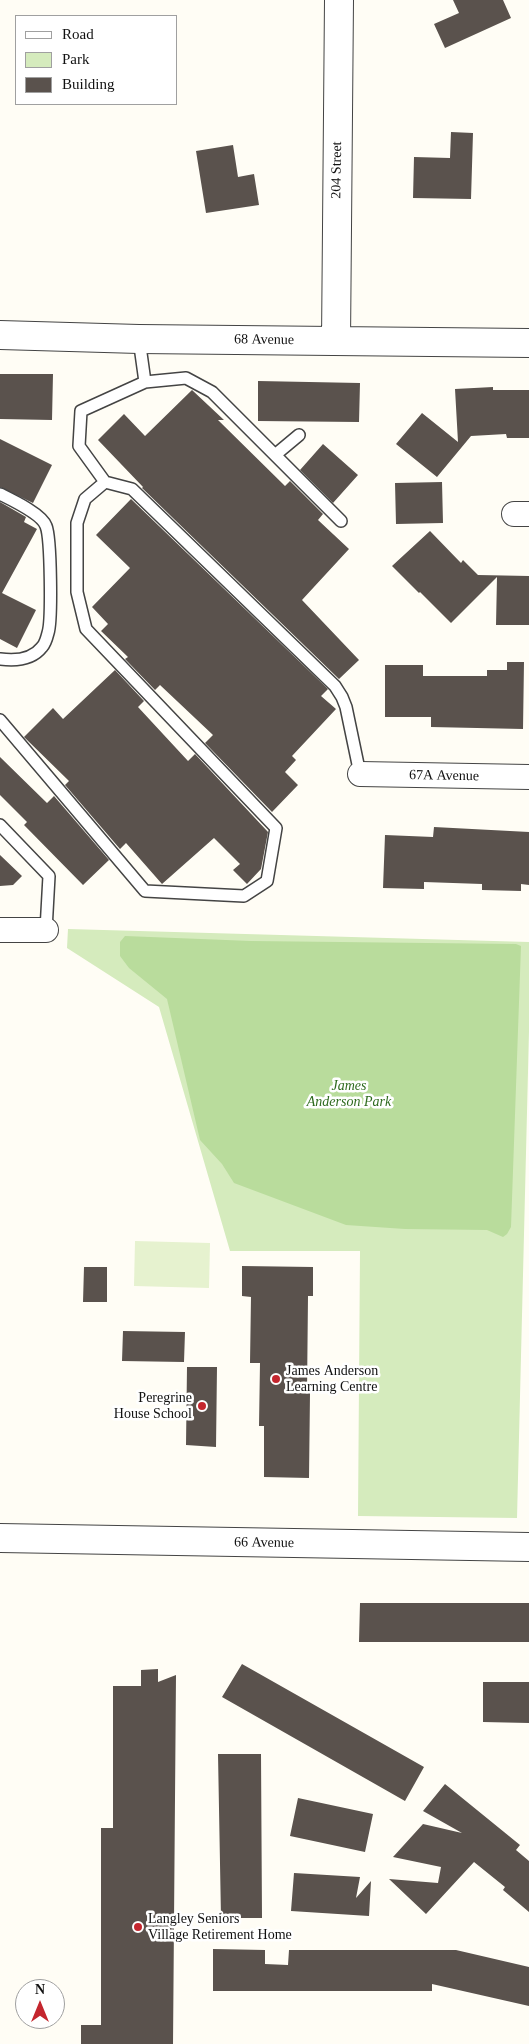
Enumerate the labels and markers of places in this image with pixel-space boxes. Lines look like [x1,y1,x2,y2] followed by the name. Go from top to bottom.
[286,1363,378,1395] place label: James Anderson Learning Centre
[270,1373,282,1385] marker: James Anderson Learning Centre
[114,1390,192,1422] place label: Peregrine House School
[196,1400,208,1412] marker: Peregrine House School
[148,1911,292,1944] place label: Langley Seniors Village Retirement Home
[132,1921,144,1933] marker: Langley Seniors Village Retirement Home

